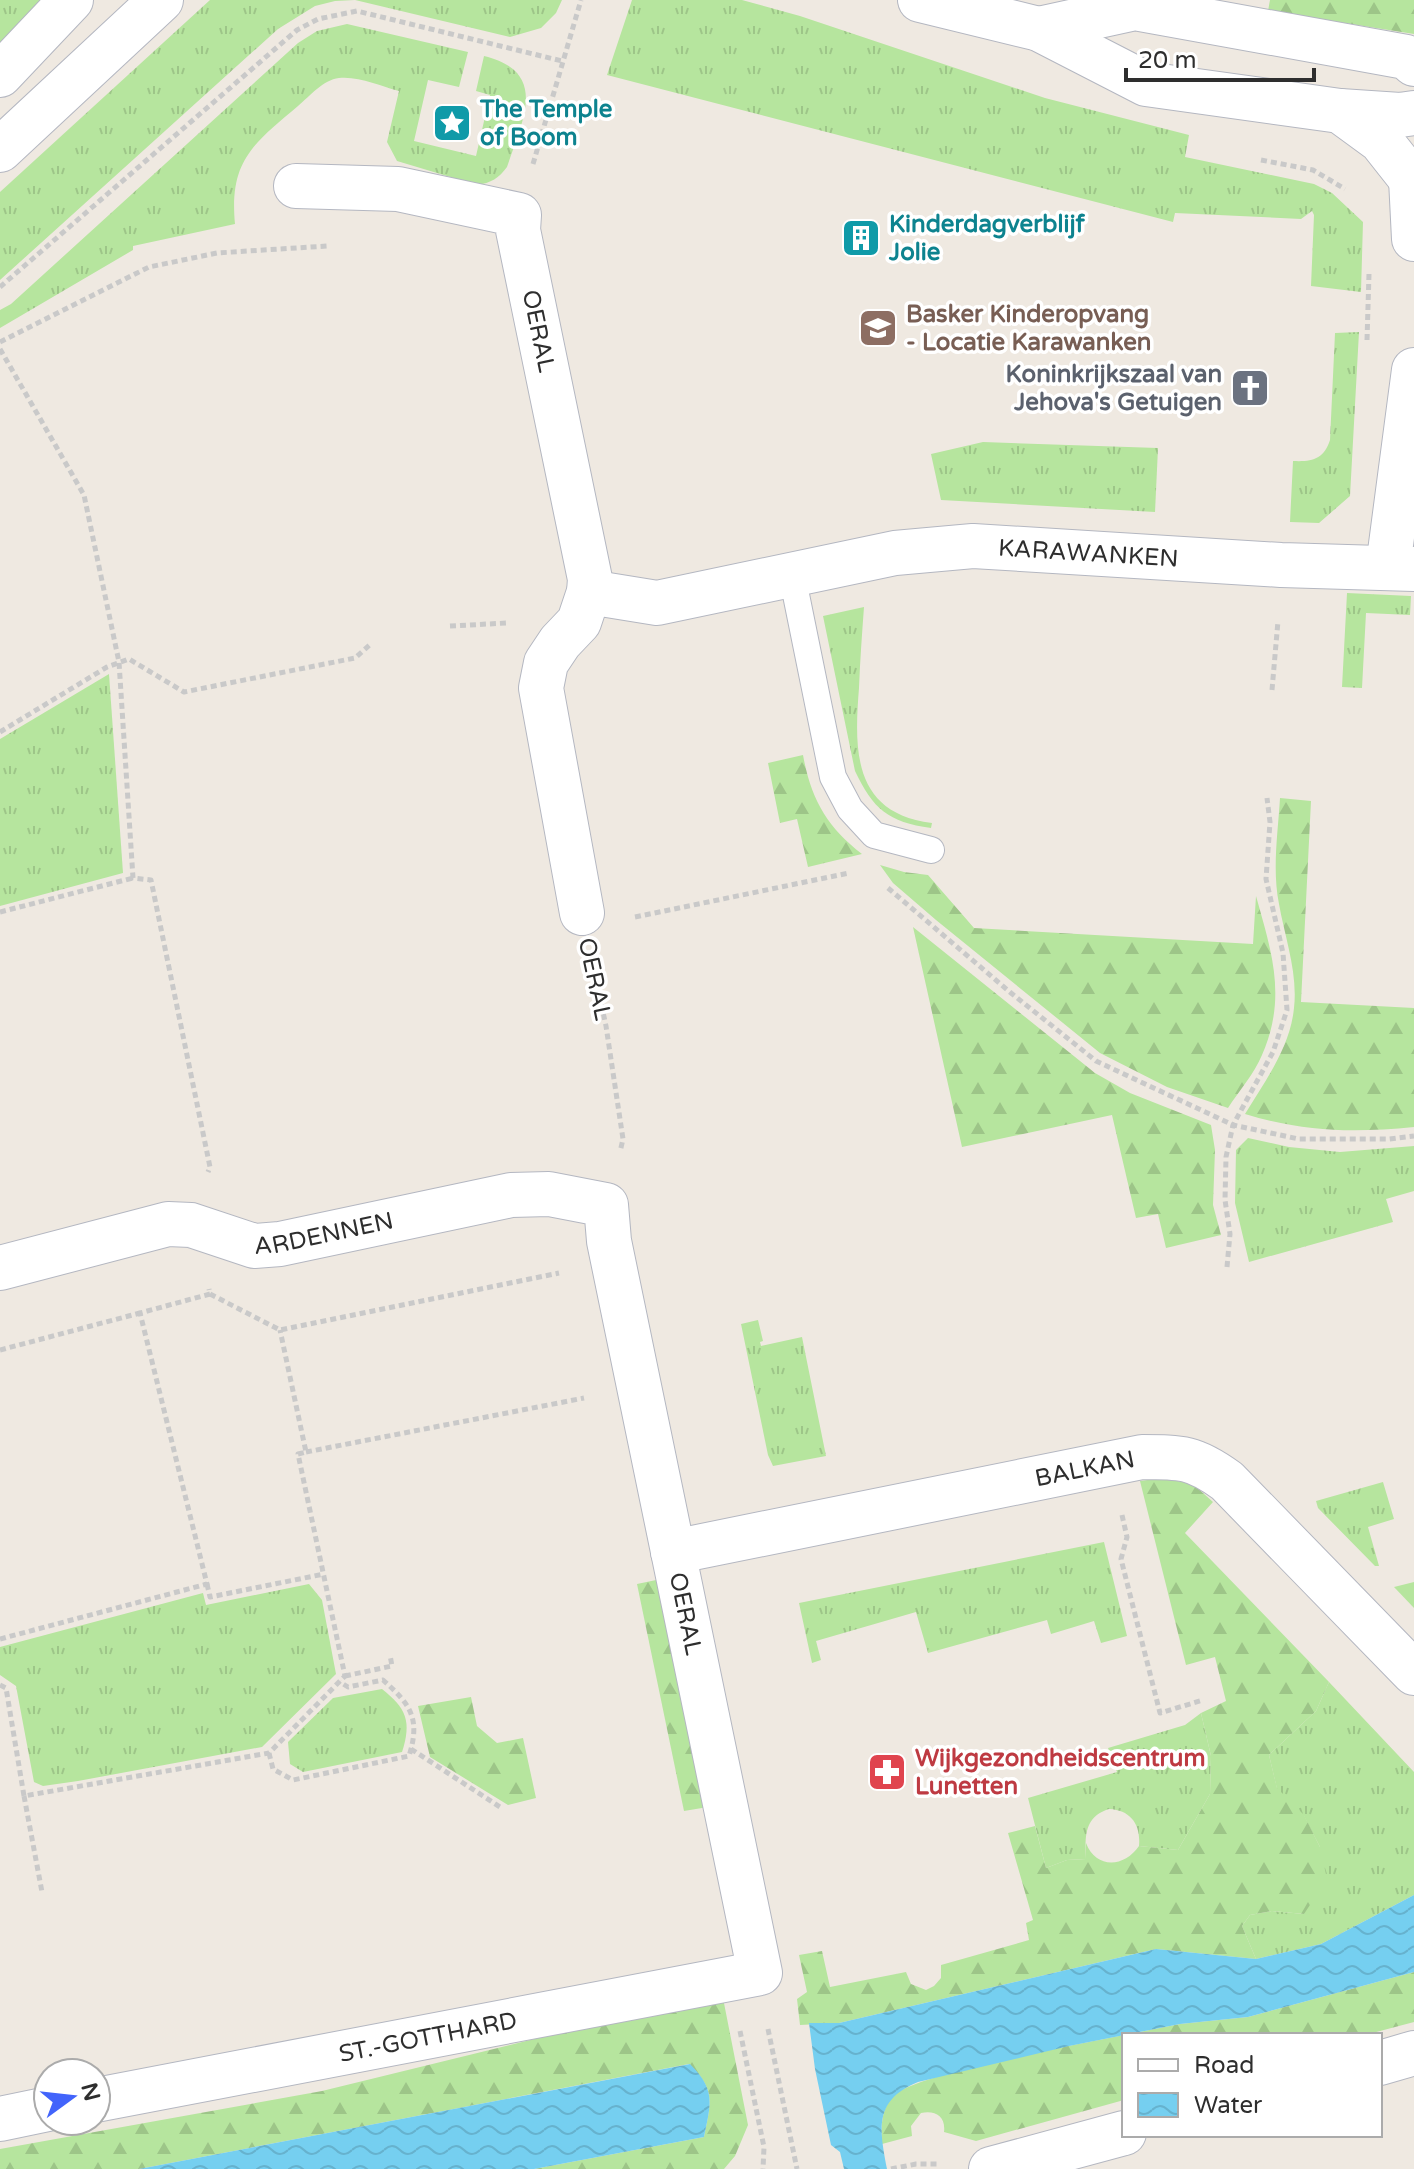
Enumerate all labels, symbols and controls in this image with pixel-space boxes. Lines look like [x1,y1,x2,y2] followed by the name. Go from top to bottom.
[1126,32,1314,82] scale bar
[1138,46,1196,75] text: 20 m
[479,95,613,152] place label: The Temple of Boom
[431,102,473,144] place icon: The Temple of Boom
[888,210,1086,267] place label: Kinderdagverblijf Jolie
[840,217,882,259] building icon: Kinderdagverblijf Jolie
[516,287,561,375] street label: OERAL
[906,300,1151,357] place label: Basker Kinderopvang - Locatie Karawanken
[857,307,899,349] school or university icon: Basker Kinderopvang - Locatie Karawanken
[1005,360,1222,417] place label: Koninkrijkszaal van Jehova's Getuigen
[1229,367,1271,409] church icon: Koninkrijkszaal van Jehova's Getuigen
[997,534,1179,574] street label: KARAWANKEN
[572,935,617,1023] street label: OERAL
[253,1206,396,1261] street label: ARDENNEN
[1032,1445,1137,1493] street label: BALKAN
[663,1570,708,1658] street label: OERAL
[915,1744,1205,1801] place label: Wijkgezondheidscentrum Lunetten
[866,1751,908,1793] pharmacy icon: Wijkgezondheidscentrum Lunetten
[337,2006,520,2069] street label: ST.-GOTTHARD
[1122,2033,1382,2137] legend
[1194,2051,1254,2080] text: Road
[32,2057,112,2137] north arrow
[76,2080,105,2104] text: N
[1194,2091,1263,2120] text: Water

